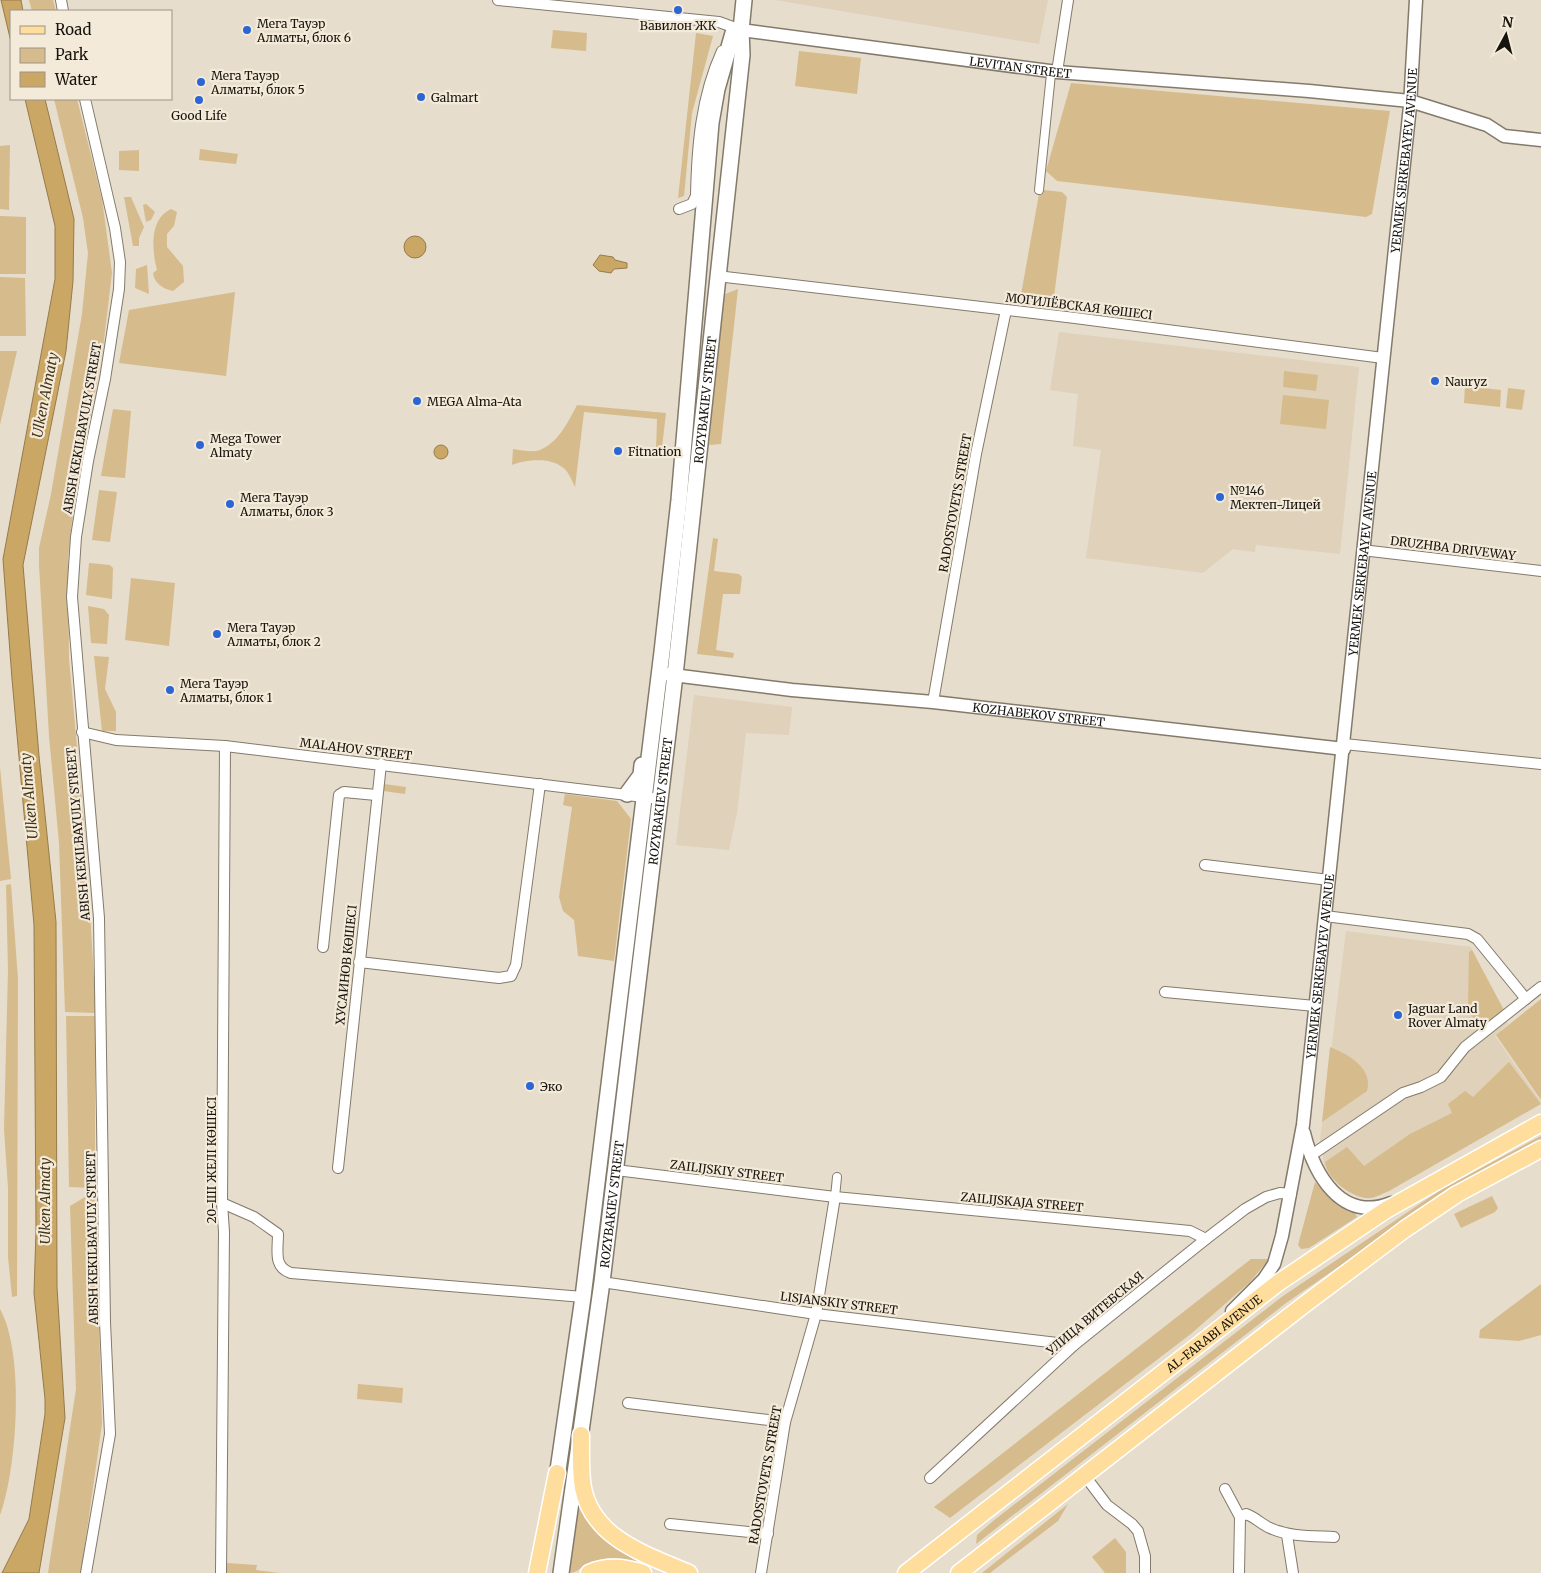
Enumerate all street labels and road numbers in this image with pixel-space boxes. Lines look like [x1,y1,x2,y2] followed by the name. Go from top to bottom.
[968,53,1073,81] street label: LEVITAN STREET
[1387,67,1420,255] street label: YERMEK SERKEBAYEV AVENUE
[1005,290,1153,322] street label: МОГИЛЁВСКАЯ КӨШЕСІ
[690,335,719,464] street label: ROZYBAKIEV STREET
[59,340,105,516] street label: ABISH KEKILBAYULY STREET
[935,432,975,573] street label: RADOSTOVETS STREET
[1345,470,1379,658] street label: YERMEK SERKEBAYEV AVENUE
[1389,533,1517,563] street label: DRUZHBA DRIVEWAY
[972,699,1106,729] street label: KOZHABEKOV STREET
[299,735,414,763] street label: MALAHOV STREET
[645,736,675,866] street label: ROZYBAKIEV STREET
[63,746,93,922] street label: ABISH KEKILBAYULY STREET
[1302,873,1337,1060] street label: YERMEK SERKEBAYEV AVENUE
[332,904,360,1026] street label: ХУСАИНОВ КӨШЕСІ
[204,1097,219,1223] street label: 20-ШІ ЖЕЛІ КӨШЕСІ
[596,1139,626,1269] street label: ROZYBAKIEV STREET
[83,1150,101,1326] street label: ABISH KEKILBAYULY STREET
[669,1157,785,1186] street label: ZAILIJSKIY STREET
[960,1189,1085,1215] street label: ZAILIJSKAJA STREET
[1043,1268,1147,1359] street label: УЛИЦА ВИТЕБСКАЯ
[779,1288,899,1318] street label: LISJANSKIY STREET
[1162,1291,1265,1376] street label: AL-FARABI AVENUE
[745,1404,785,1545] street label: RADOSTOVETS STREET

